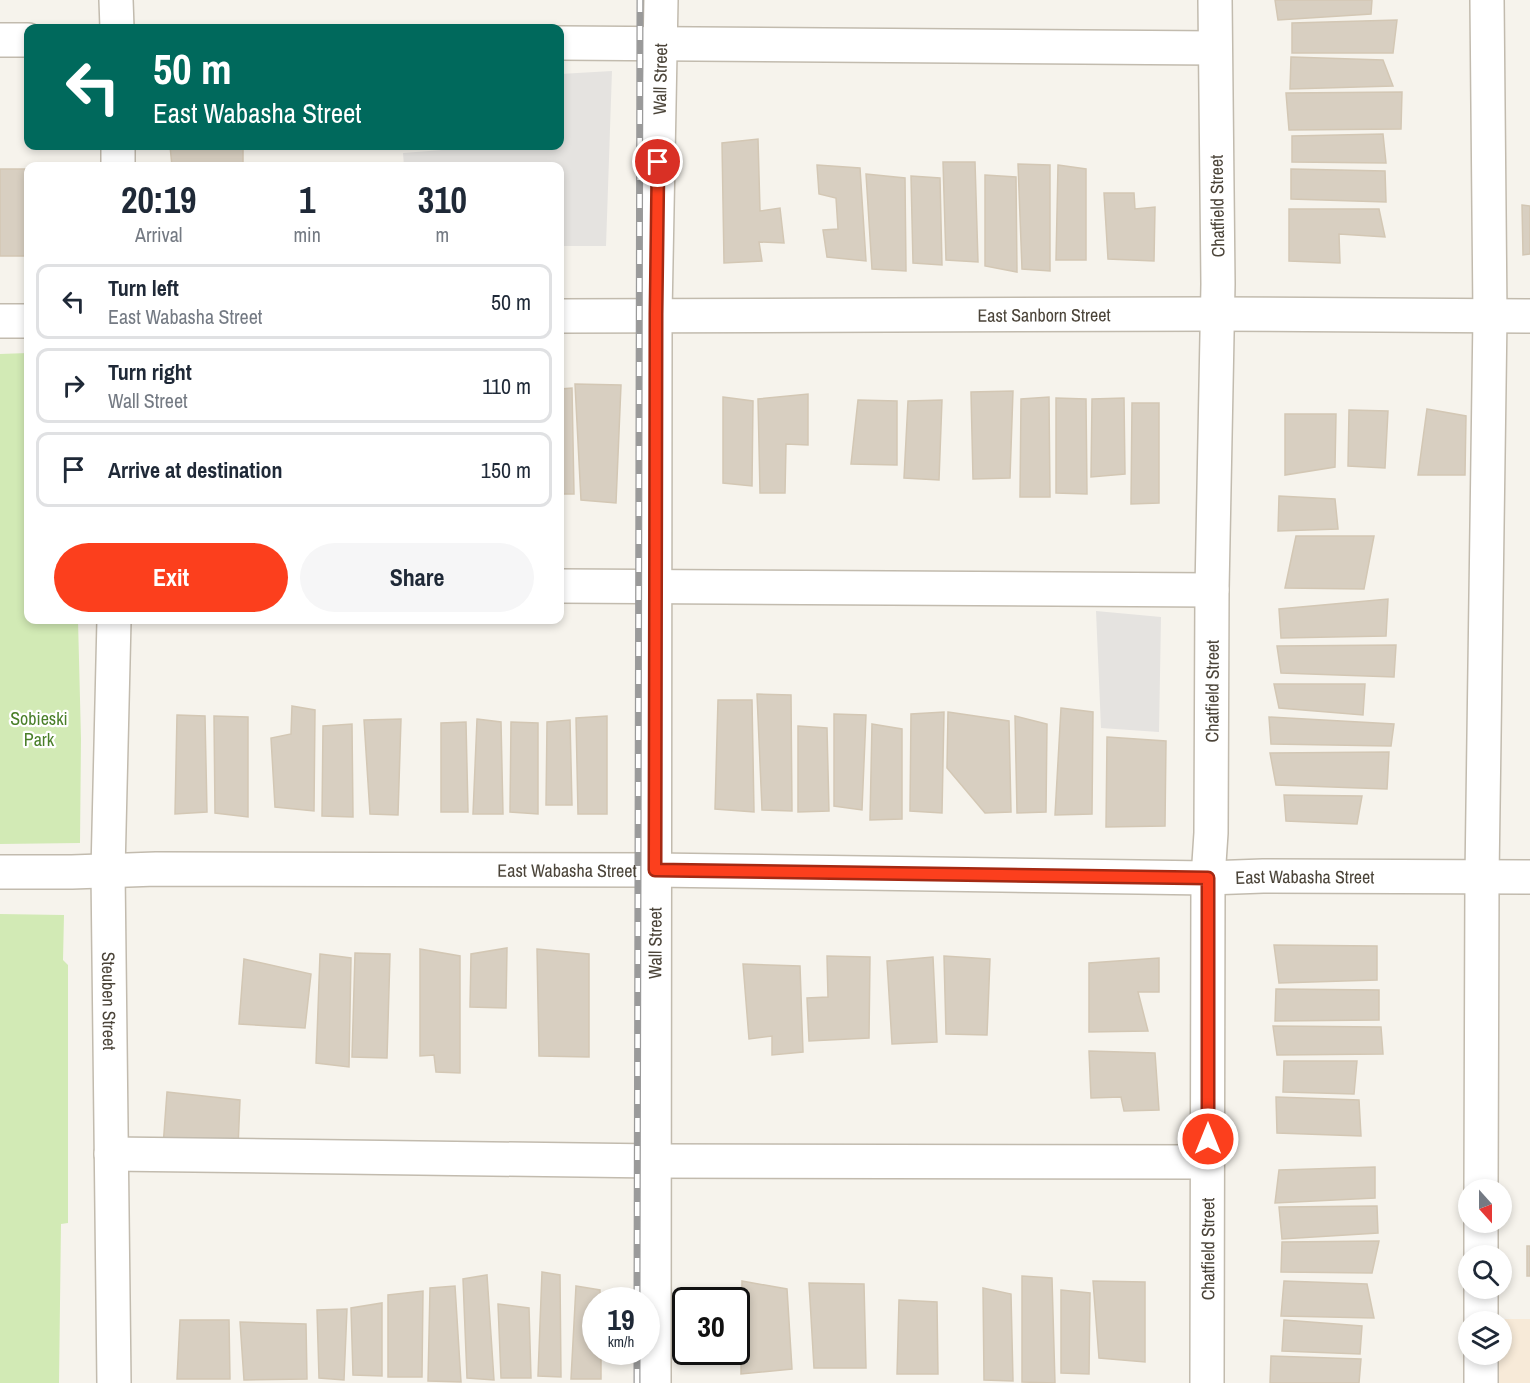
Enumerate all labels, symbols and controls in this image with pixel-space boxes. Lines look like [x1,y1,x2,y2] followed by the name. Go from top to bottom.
[153,41,232,97] text: 50 m
[646,43,673,115] street label: Wall Street
[54,48,132,126] icon: left
[153,95,361,131] text: East Wabasha Street
[632,136,683,187] pin
[641,145,674,178] icon: arrive
[1204,155,1230,257] street label: Chatfield Street
[121,176,196,224] text: 20:19
[299,176,315,224] text: 1
[418,176,467,224] text: 310
[135,221,182,248] text: Arrival
[293,221,321,248] text: min
[436,221,449,248] text: m
[108,273,179,303] text: Turn left
[57,285,90,318] icon: left
[491,287,531,317] text: 50 m
[977,302,1111,327] street label: East Sanborn Street
[108,303,262,330] text: East Wabasha Street
[108,357,192,387] text: Turn right
[57,369,90,402] icon: right
[482,371,531,401] text: 110 m
[108,387,188,414] text: Wall Street
[57,453,90,486] icon: arrive
[108,455,282,485] text: Arrive at destination
[481,455,531,485] text: 150 m
[54,543,288,612] button: Exit
[300,543,534,612] button: Share
[1199,640,1224,742] street label: Chatfield Street
[10,706,68,752] park label: Sobieski Park
[497,857,637,882] street label: East Wabasha Street
[1235,863,1374,889] street label: East Wabasha Street
[642,907,667,979] street label: Wall Street
[96,951,123,1050] street label: Steuben Street
[1176,1107,1240,1171] position arrow
[1458,1179,1512,1233] north arrow
[1458,1179,1512,1365] map controls
[1195,1198,1220,1300] street label: Chatfield Street
[1458,1245,1512,1299] button: search
[672,1287,750,1365] speed limit sign: 30
[607,1299,635,1339] text: 19
[1458,1311,1512,1365] button: layers
[608,1331,634,1352] text: km/h

